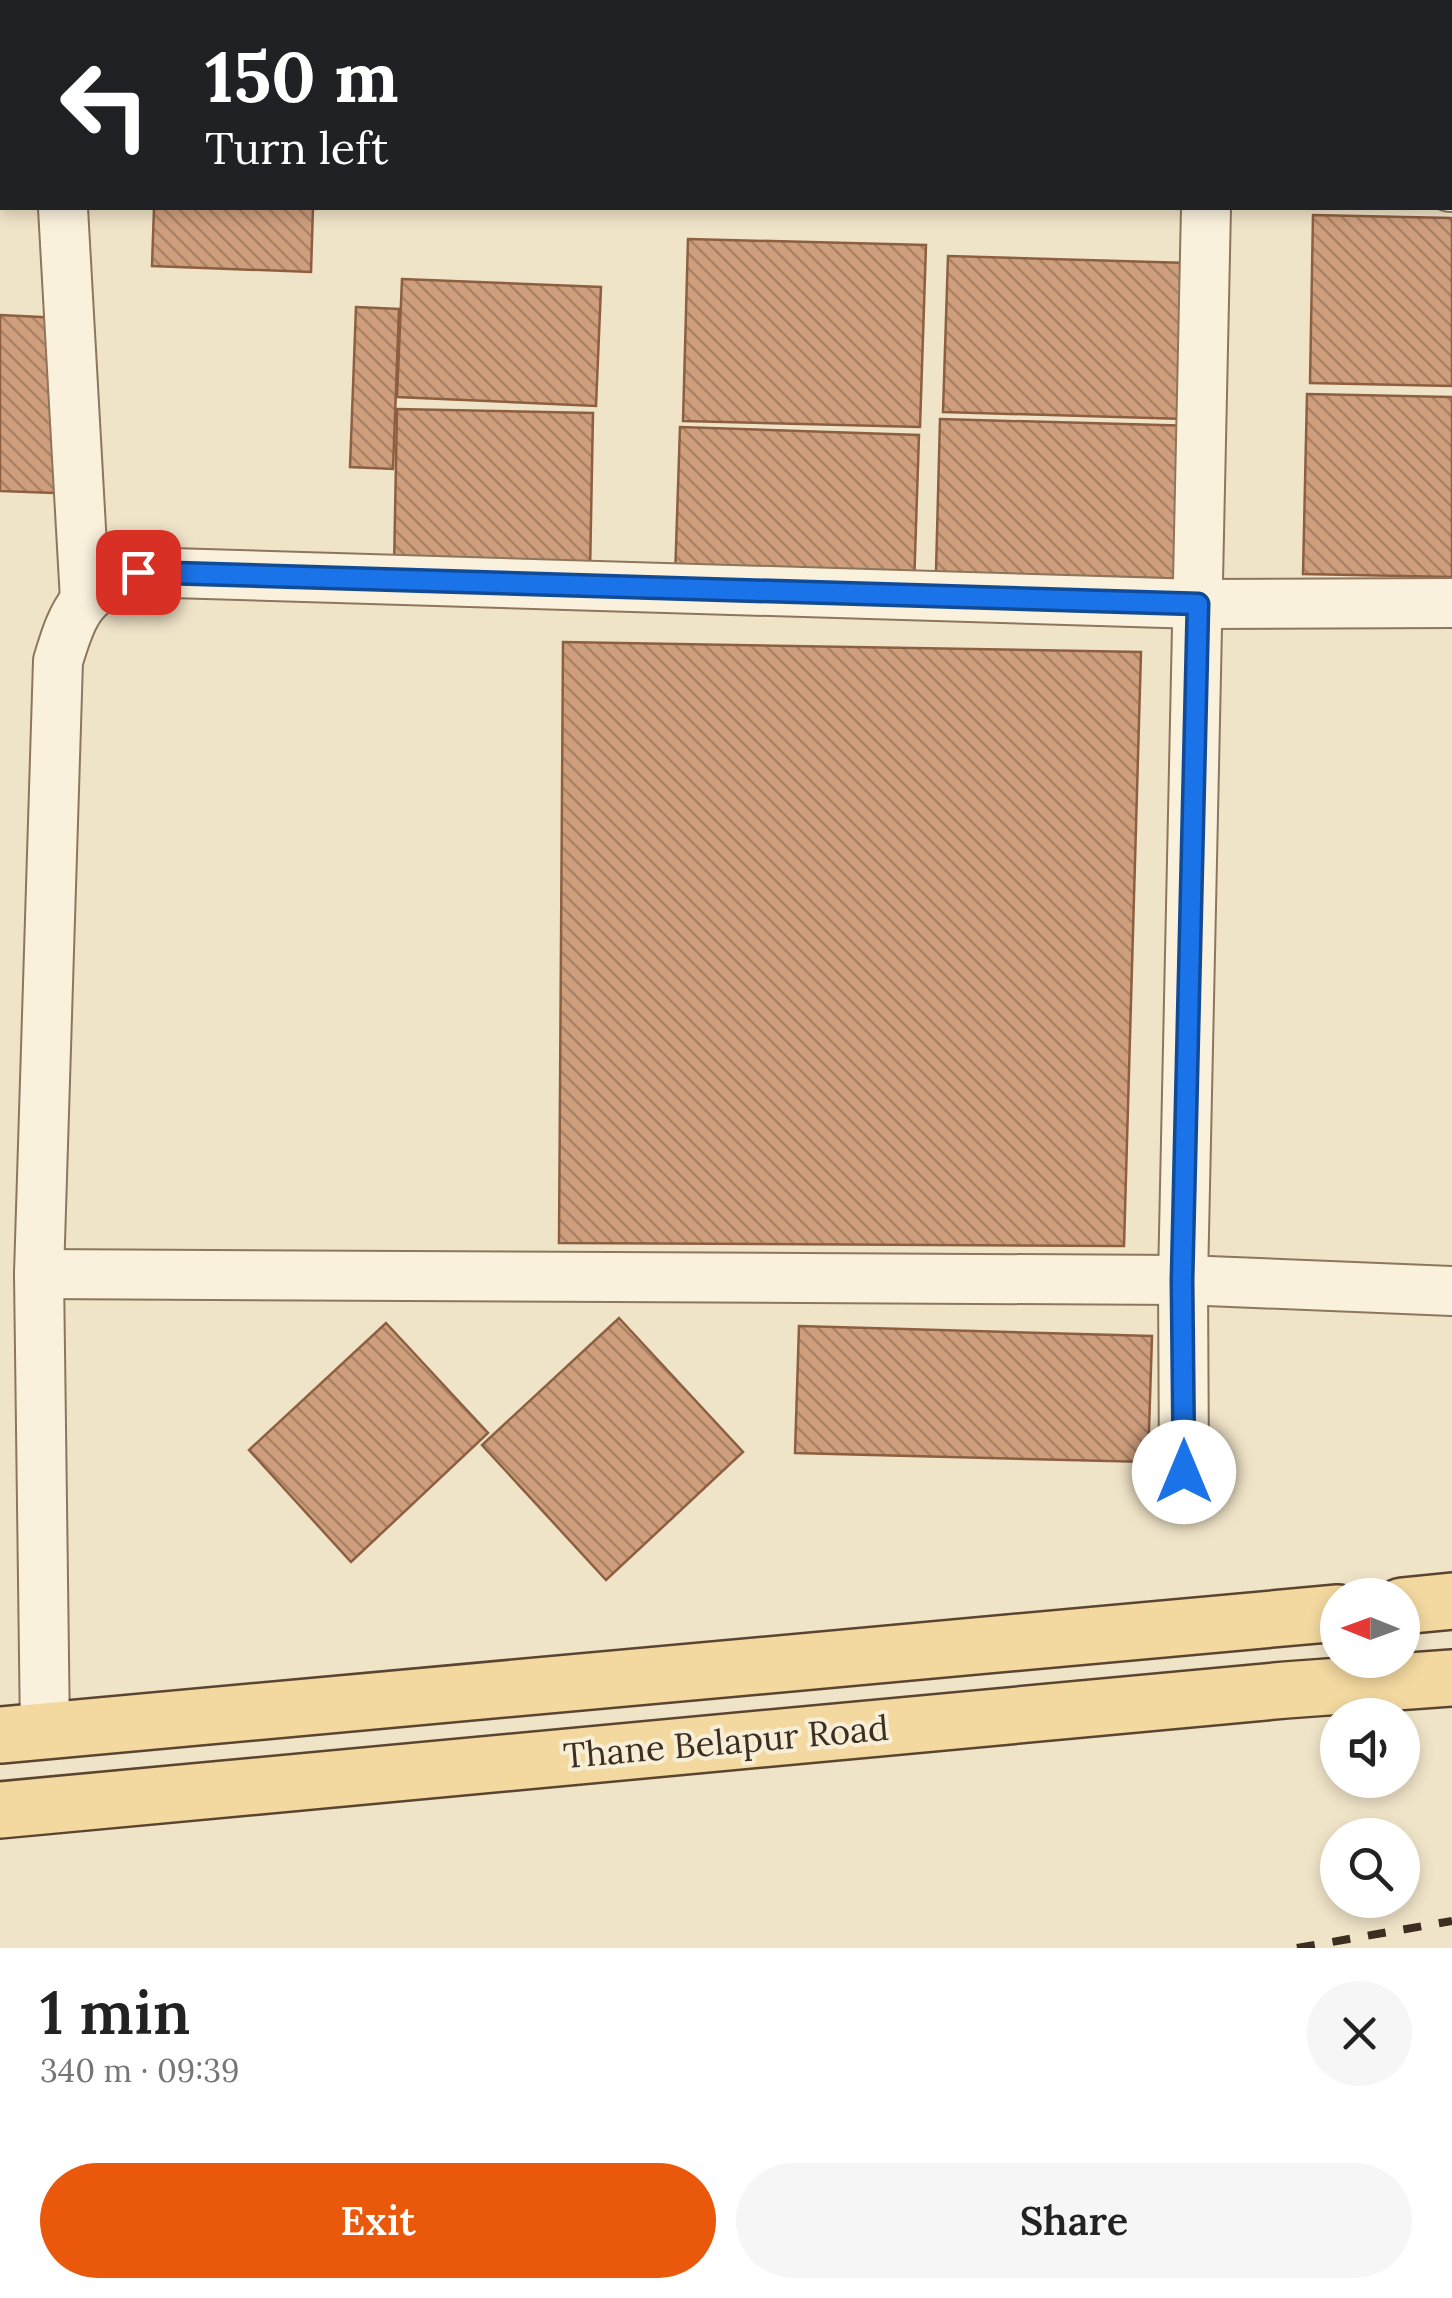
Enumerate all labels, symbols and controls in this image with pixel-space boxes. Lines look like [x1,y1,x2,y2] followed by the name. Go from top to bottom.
[205,32,399,121] text: 150 m
[40,40,170,170] icon: left
[205,119,388,176] text: Turn left
[96,530,181,615] pin
[111,545,166,600] icon: arrive
[1132,1420,1236,1524] position arrow
[1320,1578,1420,1678] north arrow
[1320,1578,1420,1918] map controls
[1320,1698,1420,1798] button: sound
[561,1705,891,1778] street label: Thane Belapur Road
[1320,1818,1420,1918] button: search
[40,1974,190,2050] text: 1 min
[1307,1981,1412,2086] button: close
[40,2050,240,2091] text: 340 m · 09:39
[40,2163,716,2278] button: Exit
[736,2163,1412,2278] button: Share

